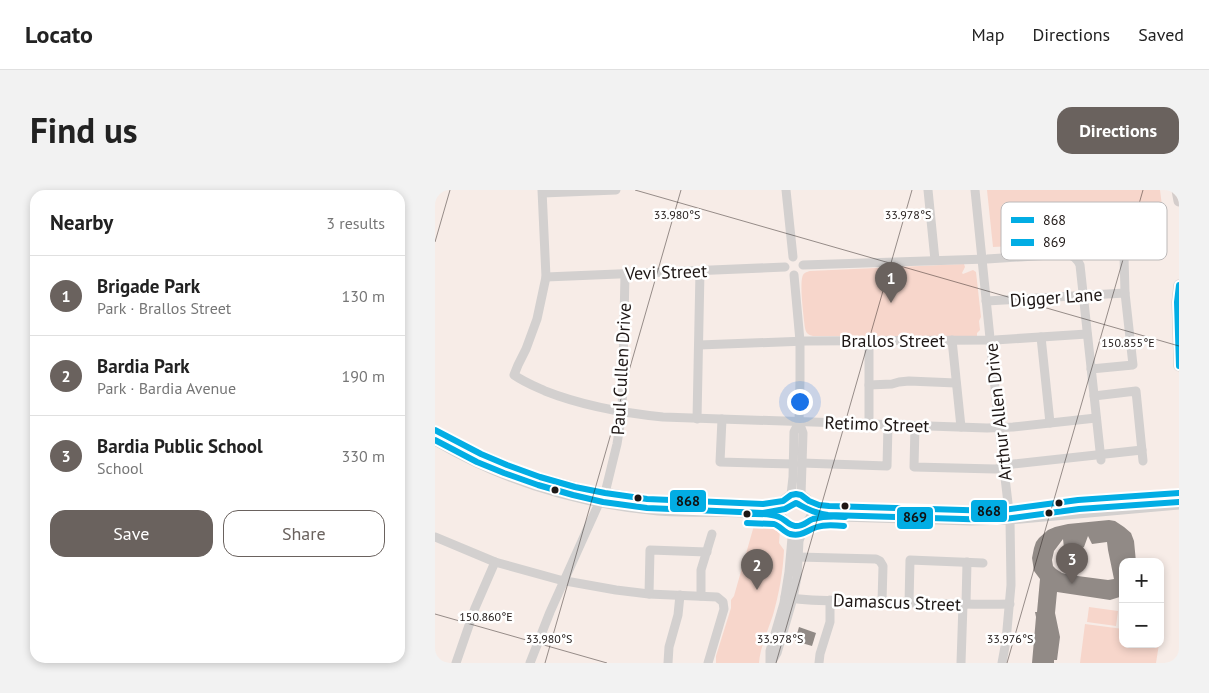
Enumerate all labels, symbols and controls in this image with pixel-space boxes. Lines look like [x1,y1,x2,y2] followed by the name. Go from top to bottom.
[25,19,93,50] text: Locato
[972,23,1004,46] text: Map
[1032,23,1110,46] text: Directions
[1138,23,1184,46] text: Saved
[30,107,138,153] text: Find us
[1057,107,1179,154] button: Directions
[1001,202,1167,260] legend
[654,207,700,222] text: 33.980°S
[885,207,931,222] text: 33.978°S
[50,209,113,236] text: Nearby
[1043,211,1066,229] text: 868
[326,213,385,233] text: 3 results
[1043,233,1066,251] text: 869
[624,259,707,285] street label: Vevi Street
[875,262,907,303] pin: 1
[97,274,200,298] text: Brigade Park
[1009,282,1103,312] street label: Digger Lane
[61,286,71,306] text: 1
[342,286,385,306] text: 130 m
[97,298,231,318] text: Park · Brallos Street
[606,302,636,436] street label: Paul Cullen Drive
[841,329,945,352] street label: Brallos Street
[1101,335,1155,350] text: 150.855°E
[979,342,1017,482] street label: Arthur Allen Drive
[97,354,190,378] text: Bardia Park
[61,366,71,386] text: 2
[342,366,385,386] text: 190 m
[97,378,236,398] text: Park · Bardia Avenue
[787,389,813,415] your location
[824,411,930,437] street label: Retimo Street
[97,434,263,458] text: Bardia Public School
[61,446,71,466] text: 3
[342,446,385,466] text: 330 m
[97,458,143,478] text: School
[550,485,560,495] unlabelled marker
[669,489,707,513] line badge: 868
[676,492,700,510] text: 868
[633,493,643,503] unlabelled marker
[1054,498,1064,508] unlabelled marker
[970,499,1008,523] line badge: 868
[840,501,850,511] unlabelled marker
[977,502,1001,520] text: 868
[896,506,934,530] line badge: 869
[903,508,927,526] text: 869
[1044,508,1054,518] unlabelled marker
[742,509,752,519] unlabelled marker
[50,510,213,557] button: Save
[223,510,385,557] button: Share
[1056,543,1088,584] pin: 3
[741,549,773,590] pin: 2
[1119,558,1164,648] map controls
[1119,558,1164,603] button: +
[833,588,961,616] street label: Damascus Street
[1119,603,1164,648] button: −
[459,609,513,624] text: 150.860°E
[526,631,572,646] text: 33.980°S
[757,631,803,646] text: 33.978°S
[987,631,1033,646] text: 33.976°S

